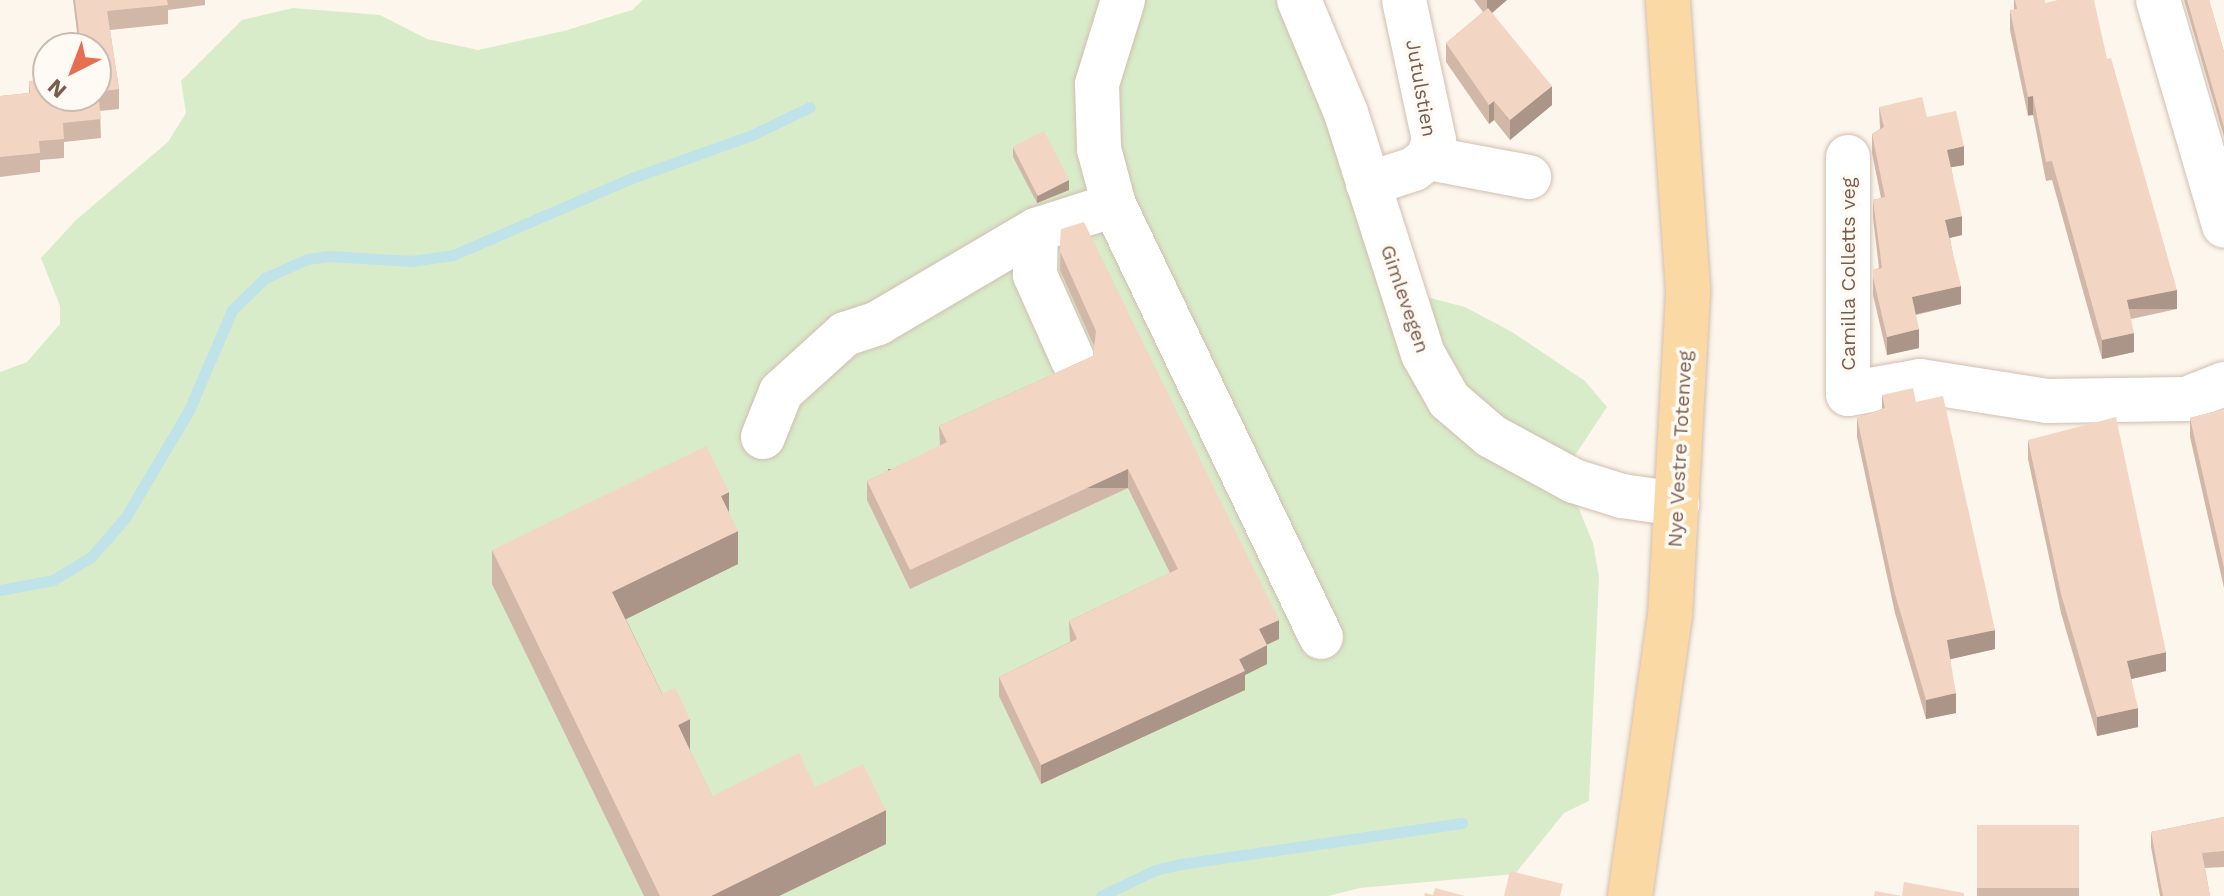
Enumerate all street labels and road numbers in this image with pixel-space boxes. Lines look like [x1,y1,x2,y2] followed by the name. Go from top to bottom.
[1401,37,1441,139] street label: Jutulstien
[1836,177,1860,371] street label: Camilla Colletts veg
[1375,242,1435,356] street label: Gimlevegen
[1663,349,1697,549] street label: Nye Vestre Totenveg

